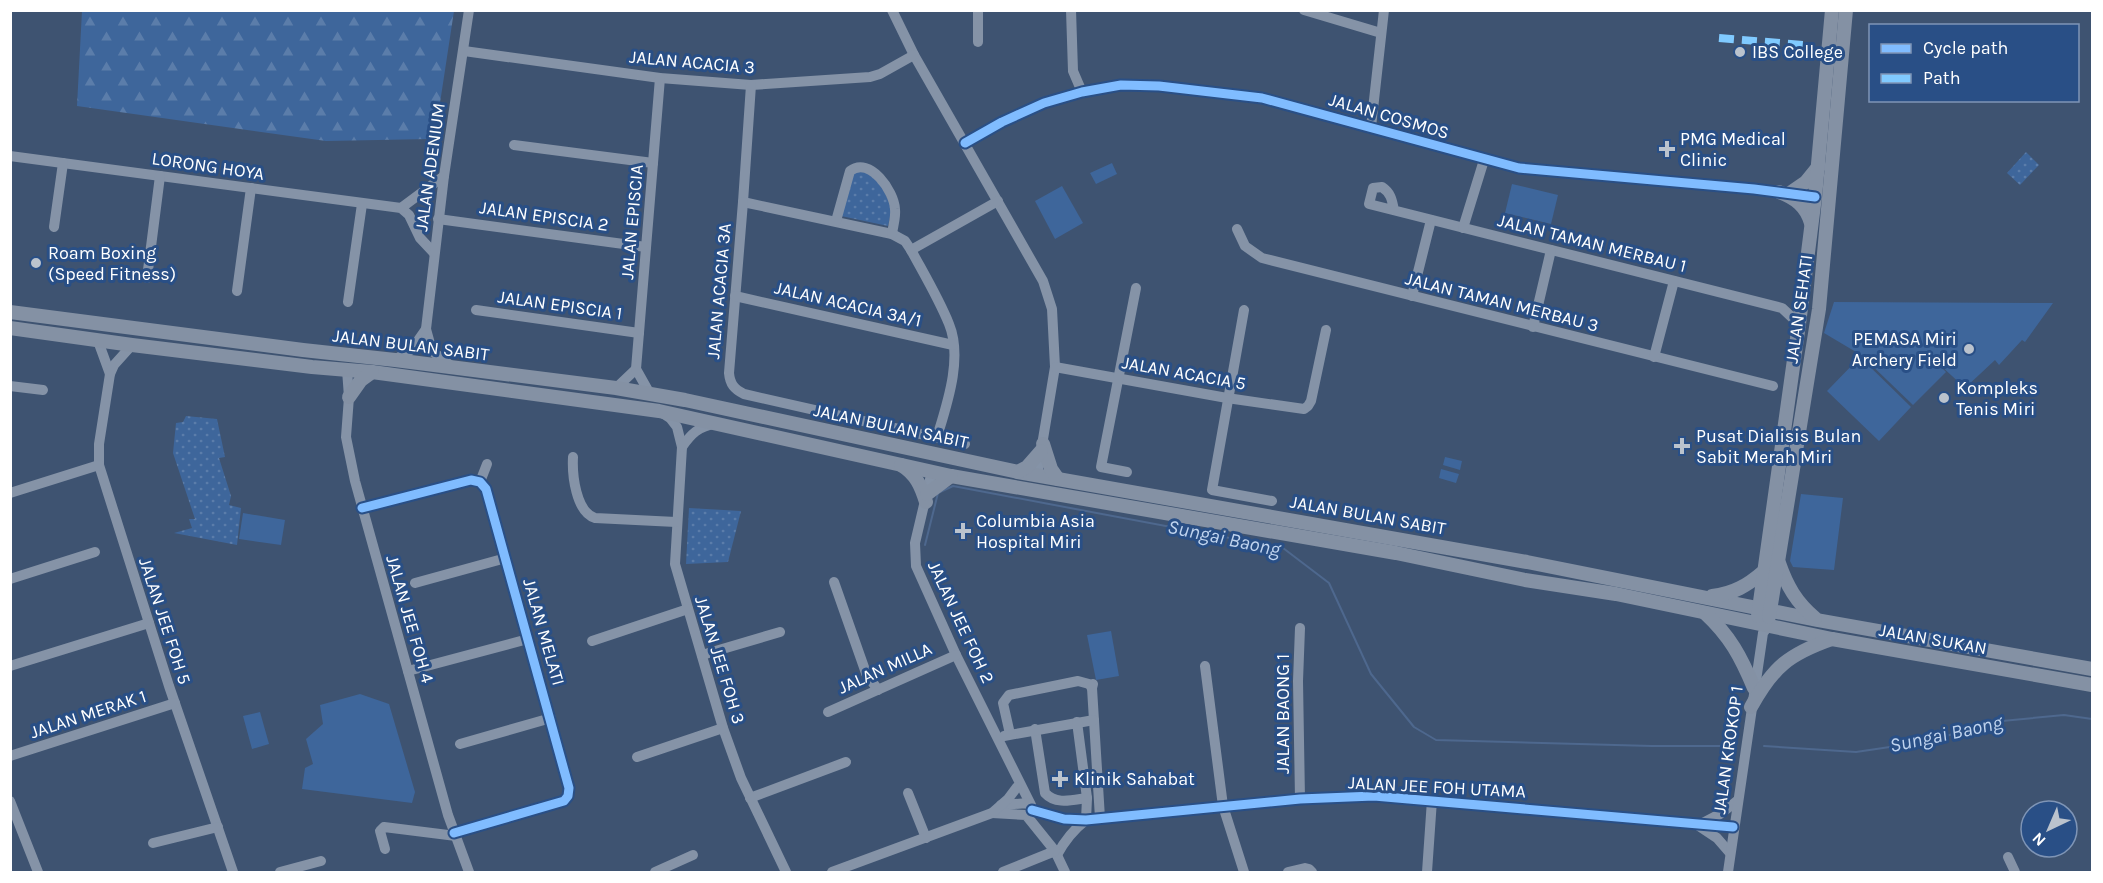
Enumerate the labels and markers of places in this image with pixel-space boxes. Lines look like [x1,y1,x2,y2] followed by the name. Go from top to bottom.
[1752,41,1843,63] place label: IBS College
[1733,45,1747,59] marker: IBS College
[1680,128,1786,171] place label: PMG Medical Clinic
[1658,140,1676,158] marker: PMG Medical Clinic
[48,242,176,285] place label: Roam Boxing (Speed Fitness)
[29,256,43,270] marker: Roam Boxing (Speed Fitness)
[1852,328,1957,371] place label: PEMASA Miri Archery Field
[1962,342,1976,356] marker: PEMASA Miri Archery Field
[1956,377,2038,420] place label: Kompleks Tenis Miri
[1937,391,1951,405] marker: Kompleks Tenis Miri
[1696,425,1861,468] place label: Pusat Dialisis Bulan Sabit Merah Miri
[1673,437,1691,455] marker: Pusat Dialisis Bulan Sabit Merah Miri
[976,510,1095,553] place label: Columbia Asia Hospital Miri
[954,522,972,540] marker: Columbia Asia Hospital Miri
[1074,768,1195,790] place label: Klinik Sahabat
[1051,770,1069,788] marker: Klinik Sahabat

